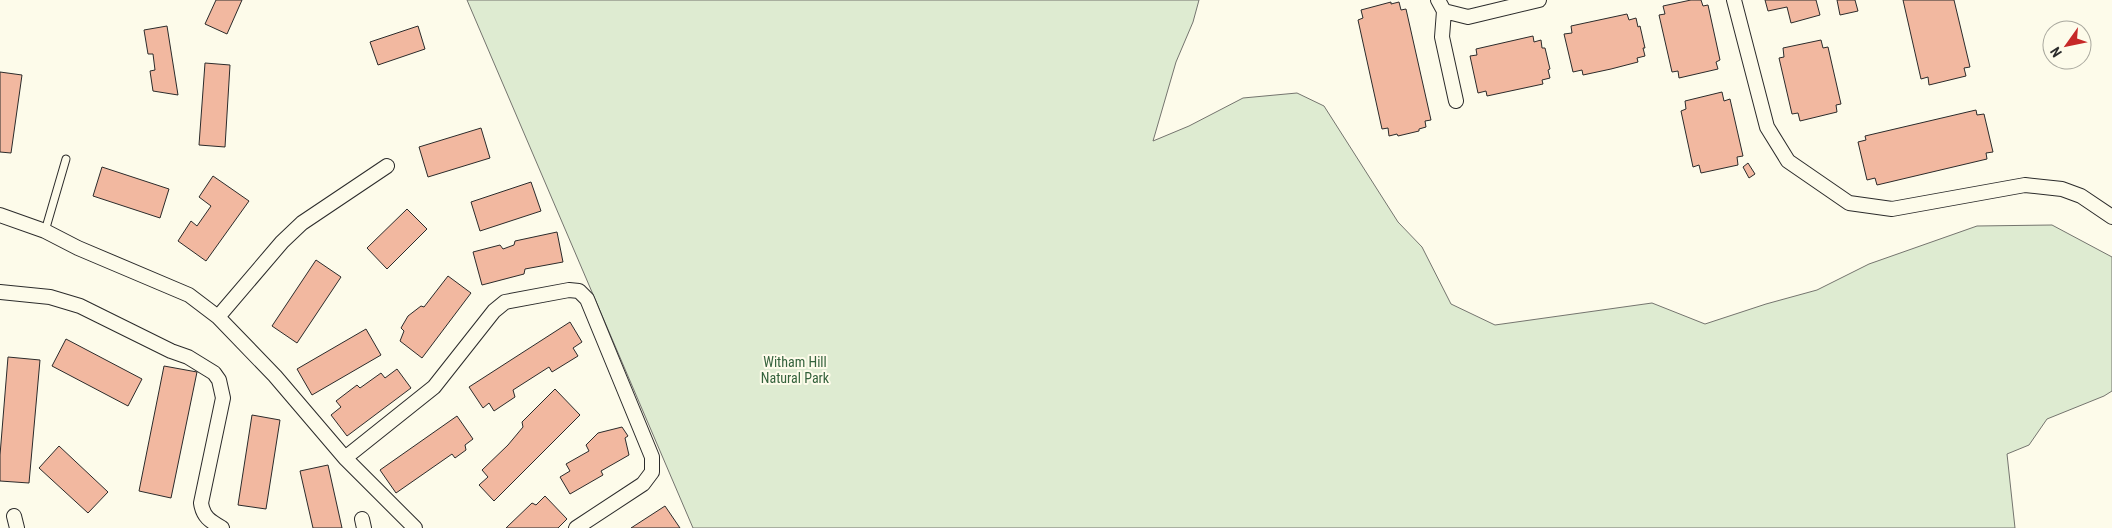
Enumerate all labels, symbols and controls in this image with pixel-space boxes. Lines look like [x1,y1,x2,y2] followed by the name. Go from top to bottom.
[2042,20,2092,70] north arrow
[2047,44,2065,60] text: N
[761,354,830,386] park label: Witham Hill Natural Park

